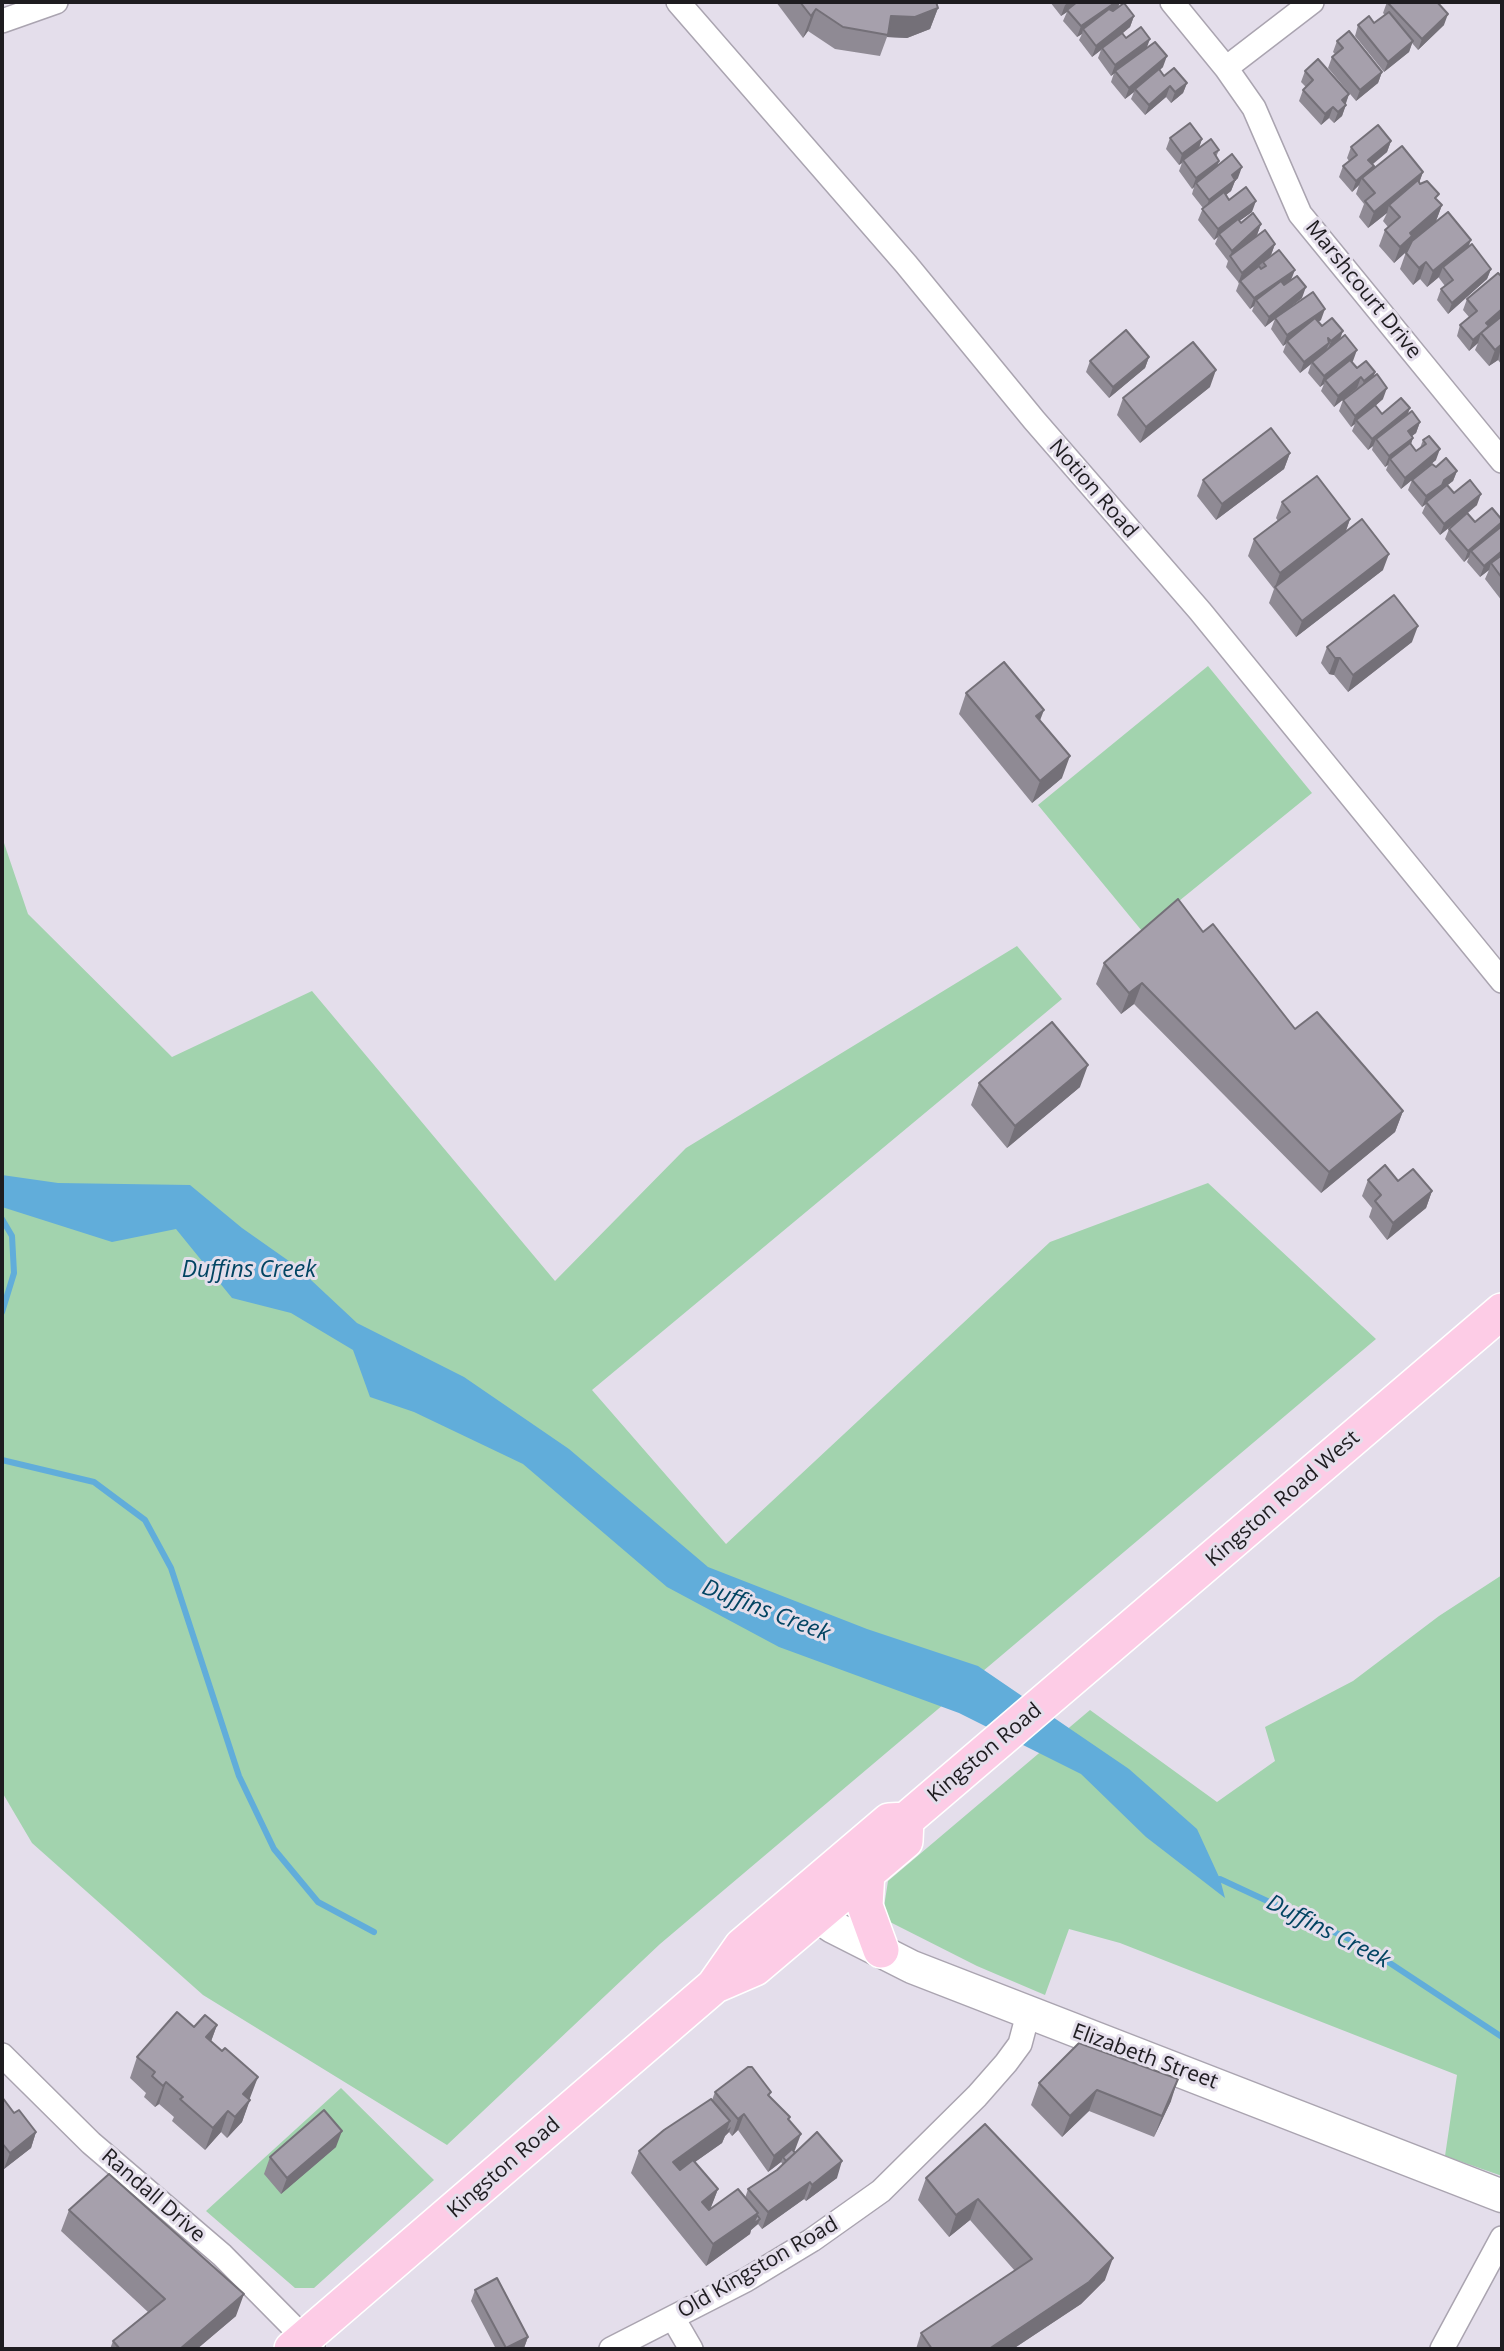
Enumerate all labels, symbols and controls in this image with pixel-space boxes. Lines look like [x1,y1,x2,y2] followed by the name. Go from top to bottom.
[1300,216,1426,364] street label: Marshcourt Drive
[1043,435,1143,543] street label: Notion Road
[182,1256,316,1284] water label: Duffins Creek
[1201,1425,1365,1573] street label: Kingston Road West
[698,1574,834,1648] water label: Duffins Creek
[923,1698,1047,1808] street label: Kingston Road
[1262,1889,1394,1975] water label: Duffins Creek
[1069,2019,1221,2095] street label: Elizabeth Street
[443,2112,565,2224] street label: Kingston Road
[96,2144,210,2248] street label: Randall Drive
[673,2212,843,2324] street label: Old Kingston Road

